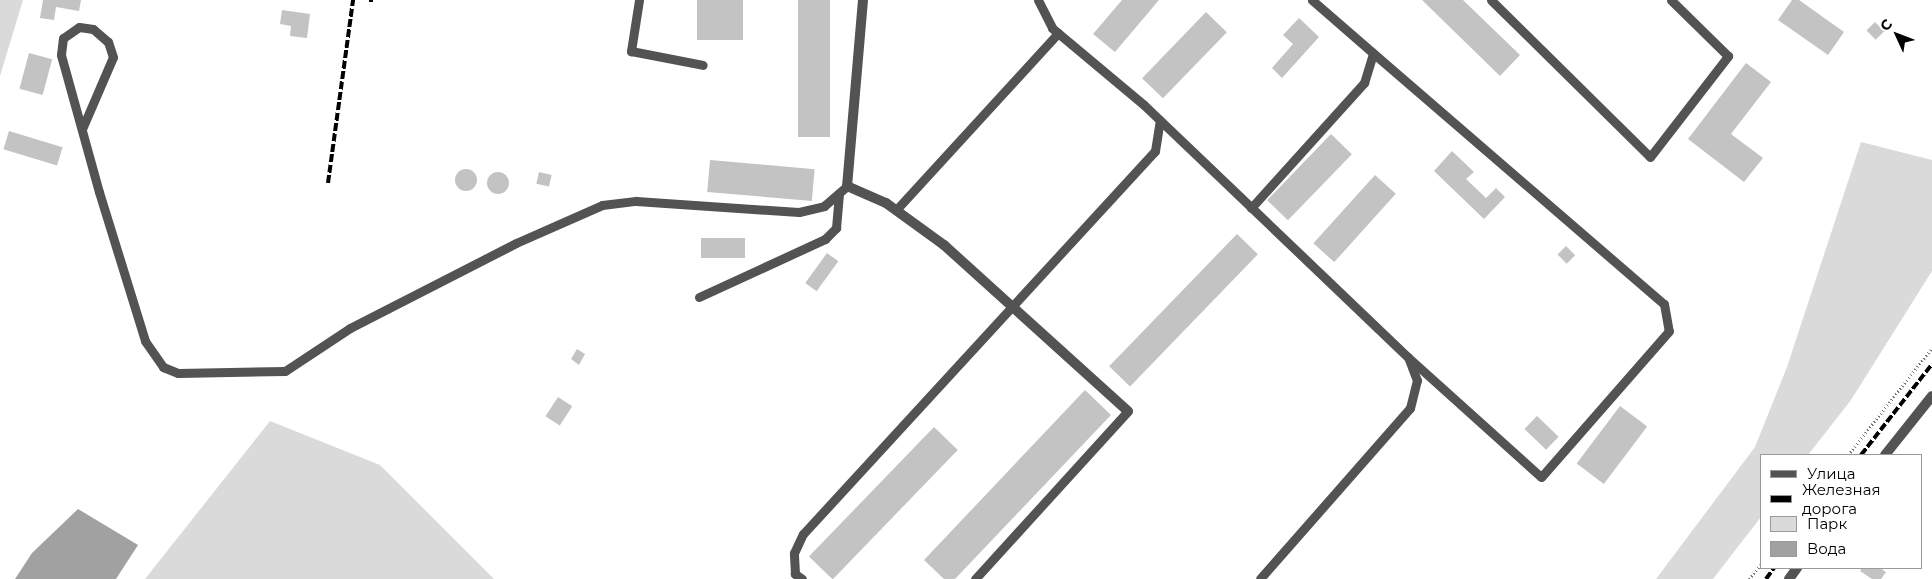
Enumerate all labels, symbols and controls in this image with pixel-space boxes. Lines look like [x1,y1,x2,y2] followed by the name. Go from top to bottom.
[1872,10,1922,60] north arrow
[1876,15,1896,35] text: С
[1760,454,1922,569] legend
[1807,464,1855,483] text: Улица
[1802,480,1881,518] text: Железная дорога
[1807,514,1847,533] text: Парк
[1807,539,1846,558] text: Вода

